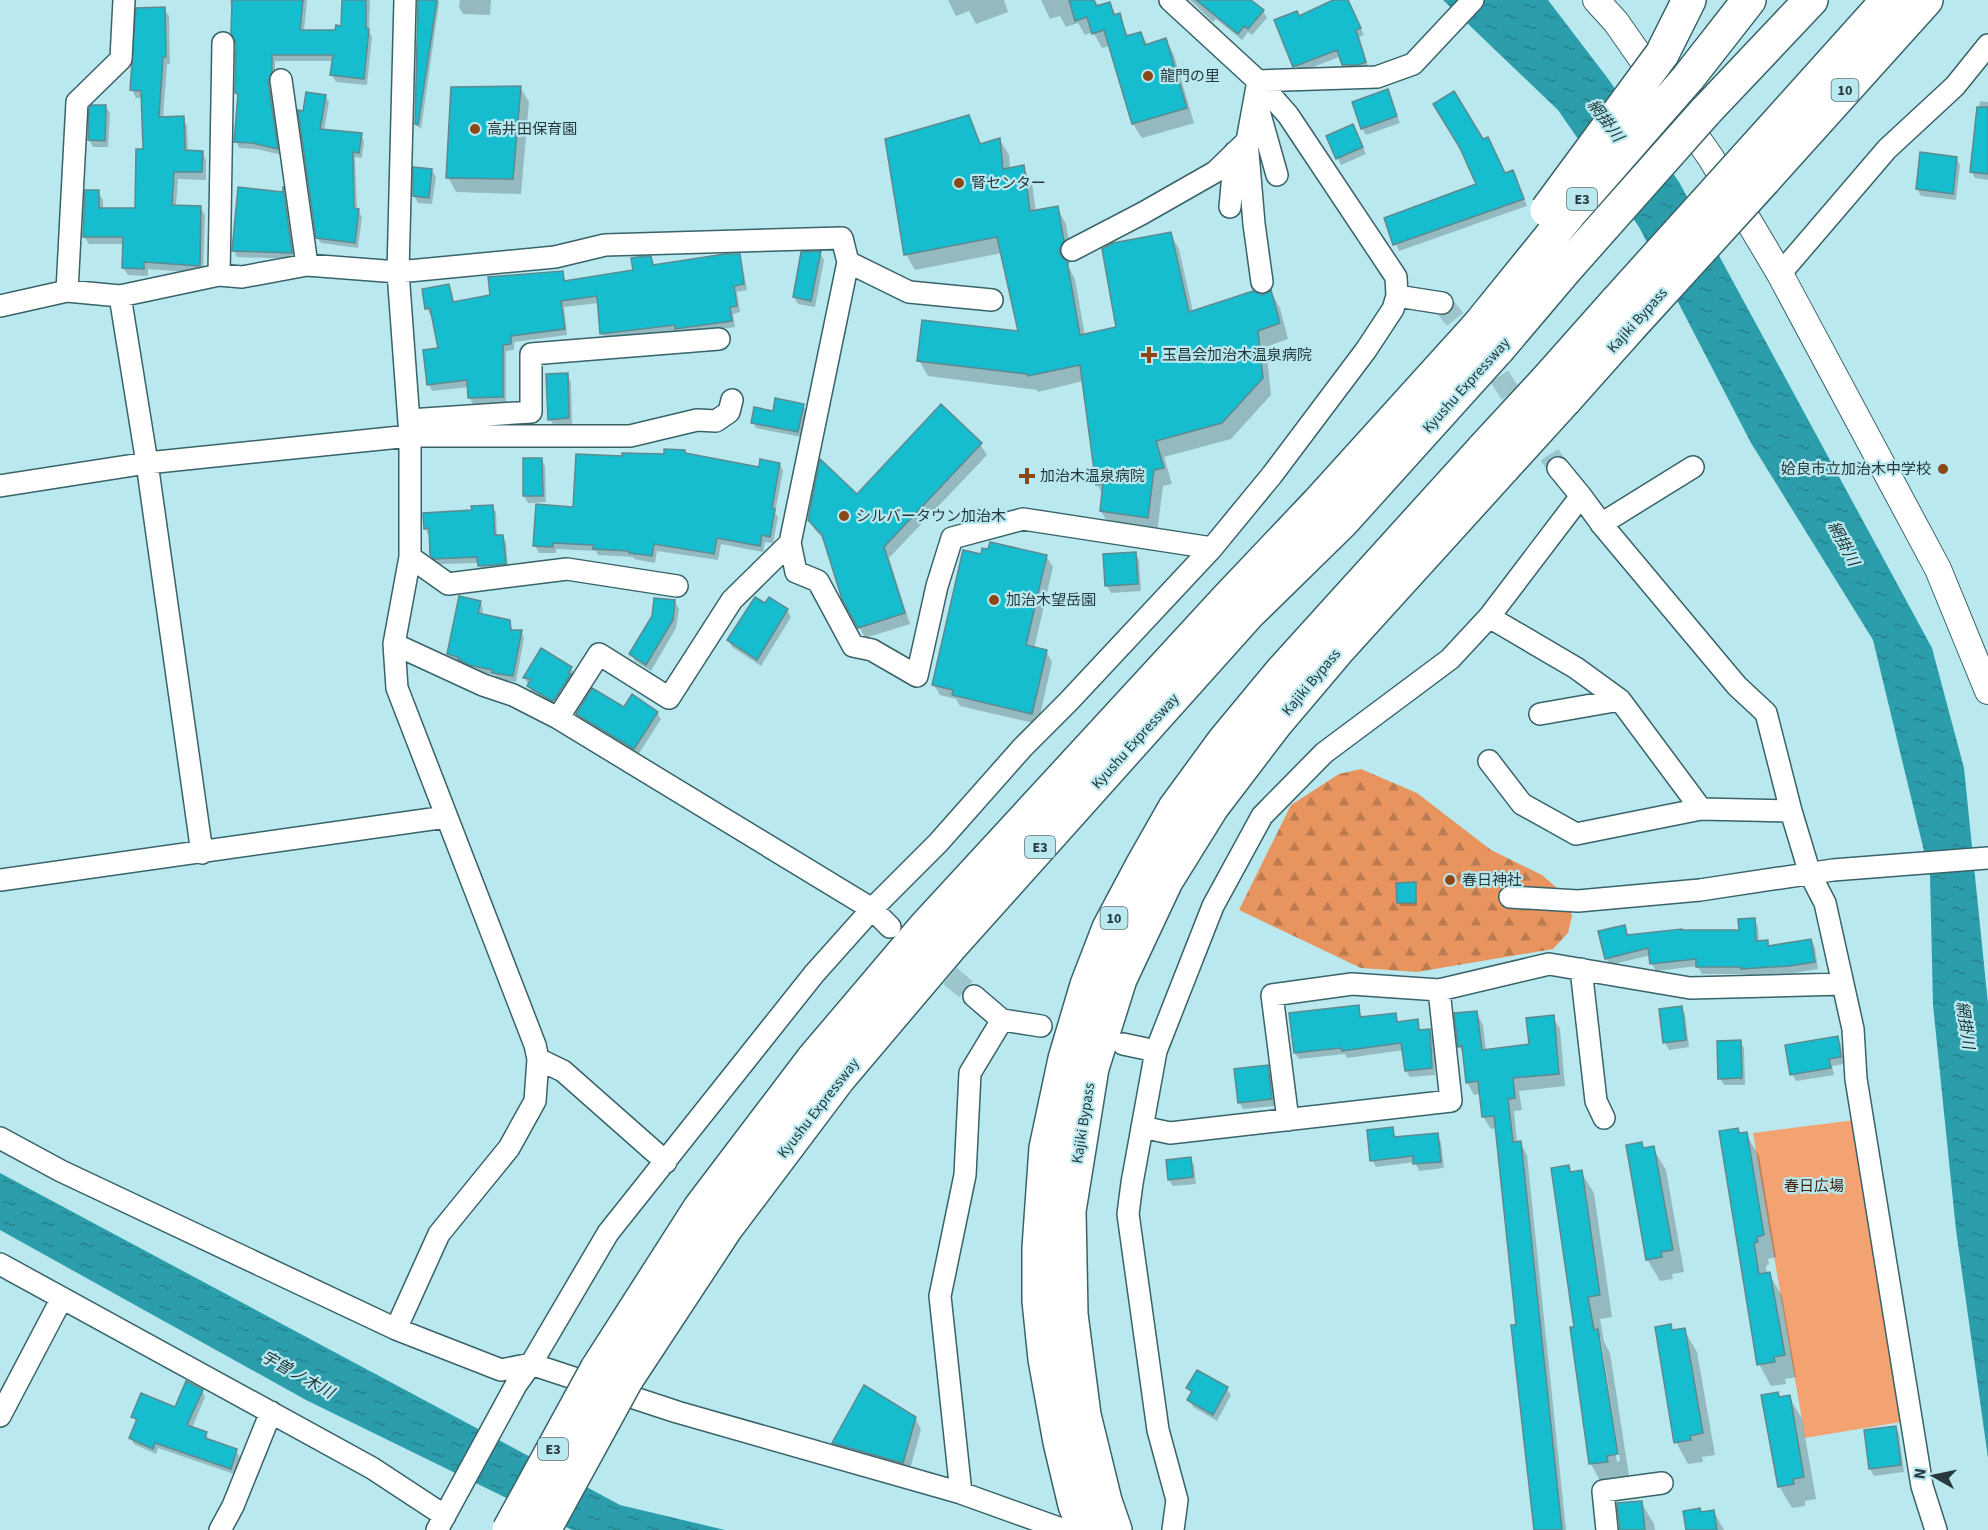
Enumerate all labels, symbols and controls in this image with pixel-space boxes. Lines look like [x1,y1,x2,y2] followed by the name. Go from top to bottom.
[1160,66,1220,87] place label: 龍門の里
[1141,69,1155,83] marker: 龍門の里
[1832,79,1858,101] road number: 10
[1582,95,1630,148] water label: 網掛川
[487,119,577,140] place label: 高井田保育園
[468,122,482,136] marker: 高井田保育園
[971,173,1046,194] place label: 腎センター
[952,176,966,190] marker: 腎センター
[1567,188,1597,210] road number: E3
[1602,283,1672,358] street label: Kajiki Bypass
[1418,333,1515,438] street label: Kyushu Expressway
[1162,345,1312,366] place label: 玉昌会加治木温泉病院
[1140,346,1158,364] marker: 玉昌会加治木温泉病院
[1781,459,1931,480] place label: 姶良市立加治木中学校
[1936,462,1950,476] marker: 姶良市立加治木中学校
[1040,466,1145,487] place label: 加治木温泉病院
[1018,467,1036,485] marker: 加治木温泉病院
[856,506,1006,527] place label: シルバータウン加治木
[837,509,851,523] marker: シルバータウン加治木
[1822,517,1865,572] water label: 網掛川
[1006,590,1096,611] place label: 加治木望岳園
[987,593,1001,607] marker: 加治木望岳園
[1277,644,1346,720] street label: Kajiki Bypass
[1087,689,1184,794] street label: Kyushu Expressway
[1025,836,1055,858] road number: E3
[1462,870,1522,891] place label: 春日神社
[1443,873,1457,887] marker: 春日神社
[1100,907,1128,929] road number: 10
[1951,1000,1980,1052] water label: 網掛川
[773,1054,864,1163] street label: Kyushu Expressway
[1067,1081,1100,1165] street label: Kajiki Bypass
[1784,1176,1844,1197] park label: 春日広場
[257,1346,340,1405] water label: 宇曽ノ木川
[538,1438,568,1460] road number: E3
[1904,1446,1964,1506] north arrow
[1908,1467,1932,1481] text: N

